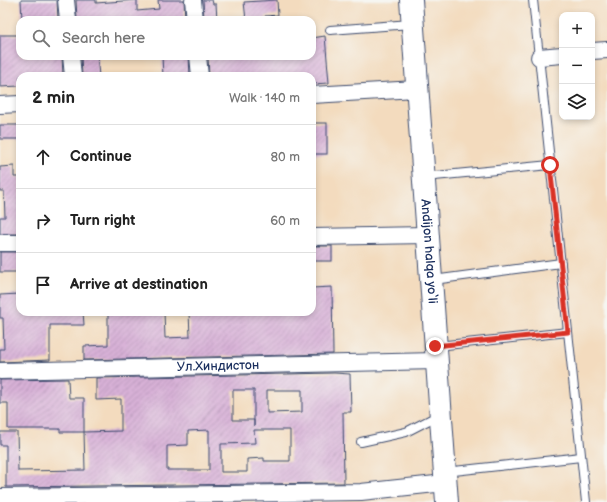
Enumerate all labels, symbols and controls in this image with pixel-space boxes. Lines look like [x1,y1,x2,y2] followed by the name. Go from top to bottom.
[559,12,595,120] map controls
[559,12,595,48] button: +
[16,16,316,60] search box
[30,27,52,49] icon: search
[62,29,145,48] text: Search here
[559,48,595,84] button: −
[559,84,595,120] button: layers
[32,88,75,108] text: 2 min
[229,90,300,106] text: Walk · 140 m
[32,146,54,168] icon: ahead
[70,147,132,166] text: Continue
[271,149,300,165] text: 80 m
[541,156,559,174] route start
[417,198,441,304] street label: Andijon halqa yo‘li
[32,210,54,232] icon: right
[70,211,135,230] text: Turn right
[270,213,300,229] text: 60 m
[32,274,54,296] icon: arrive
[70,275,208,294] text: Arrive at destination
[426,337,444,355] route end
[177,357,259,375] street label: Ул.Хиндистон

